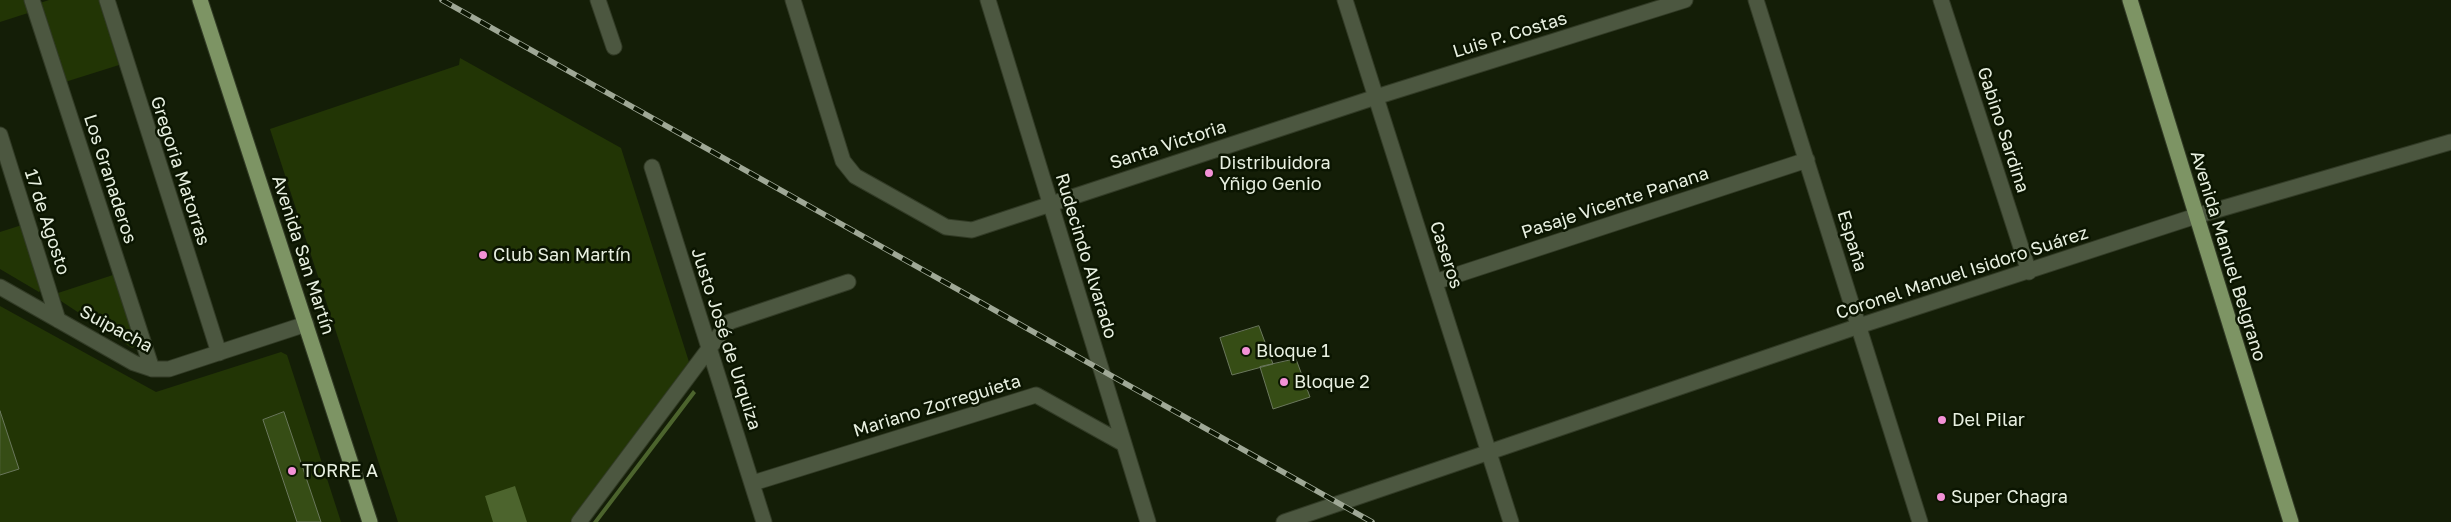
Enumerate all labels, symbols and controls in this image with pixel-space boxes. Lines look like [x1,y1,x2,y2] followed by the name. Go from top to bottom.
[1450,7,1570,63] street label: Luis P. Costas
[1973,64,2033,196] street label: Gabino Sardina
[146,94,214,248] street label: Gregoria Matorras
[79,112,141,246] street label: Los Granaderos
[1107,116,1229,174] street label: Santa Victoria
[2186,148,2270,364] street label: Avenida Manuel Belgrano
[1219,152,1331,194] place label: Distribuidora Yñigo Genio
[1519,162,1711,244] street label: Pasaje Vicente Panana
[20,166,74,278] street label: 17 de Agosto
[1203,167,1215,179] marker: Distribuidora Yñigo Genio
[1051,171,1121,341] street label: Rudecindo Alvarado
[267,173,339,337] street label: Avenida San Martín
[1832,208,1872,274] street label: España
[1425,219,1467,291] street label: Caseros
[1833,222,2091,324] street label: Coronel Manuel Isidoro Suárez
[493,244,631,266] place label: Club San Martín
[686,245,766,433] street label: Justo José de Urquiza
[477,249,489,261] marker: Club San Martín
[76,301,156,357] street label: Suipacha
[1256,340,1330,362] place label: Bloque 1
[1240,345,1252,357] marker: Bloque 1
[851,370,1023,442] street label: Mariano Zorreguieta
[1294,371,1370,393] place label: Bloque 2
[1278,376,1290,388] marker: Bloque 2
[1952,409,2025,431] place label: Del Pilar
[1936,414,1948,426] marker: Del Pilar
[302,460,378,482] place label: TORRE A
[286,465,298,477] marker: TORRE A
[1951,486,2068,508] place label: Super Chagra
[1935,491,1947,503] marker: Super Chagra

